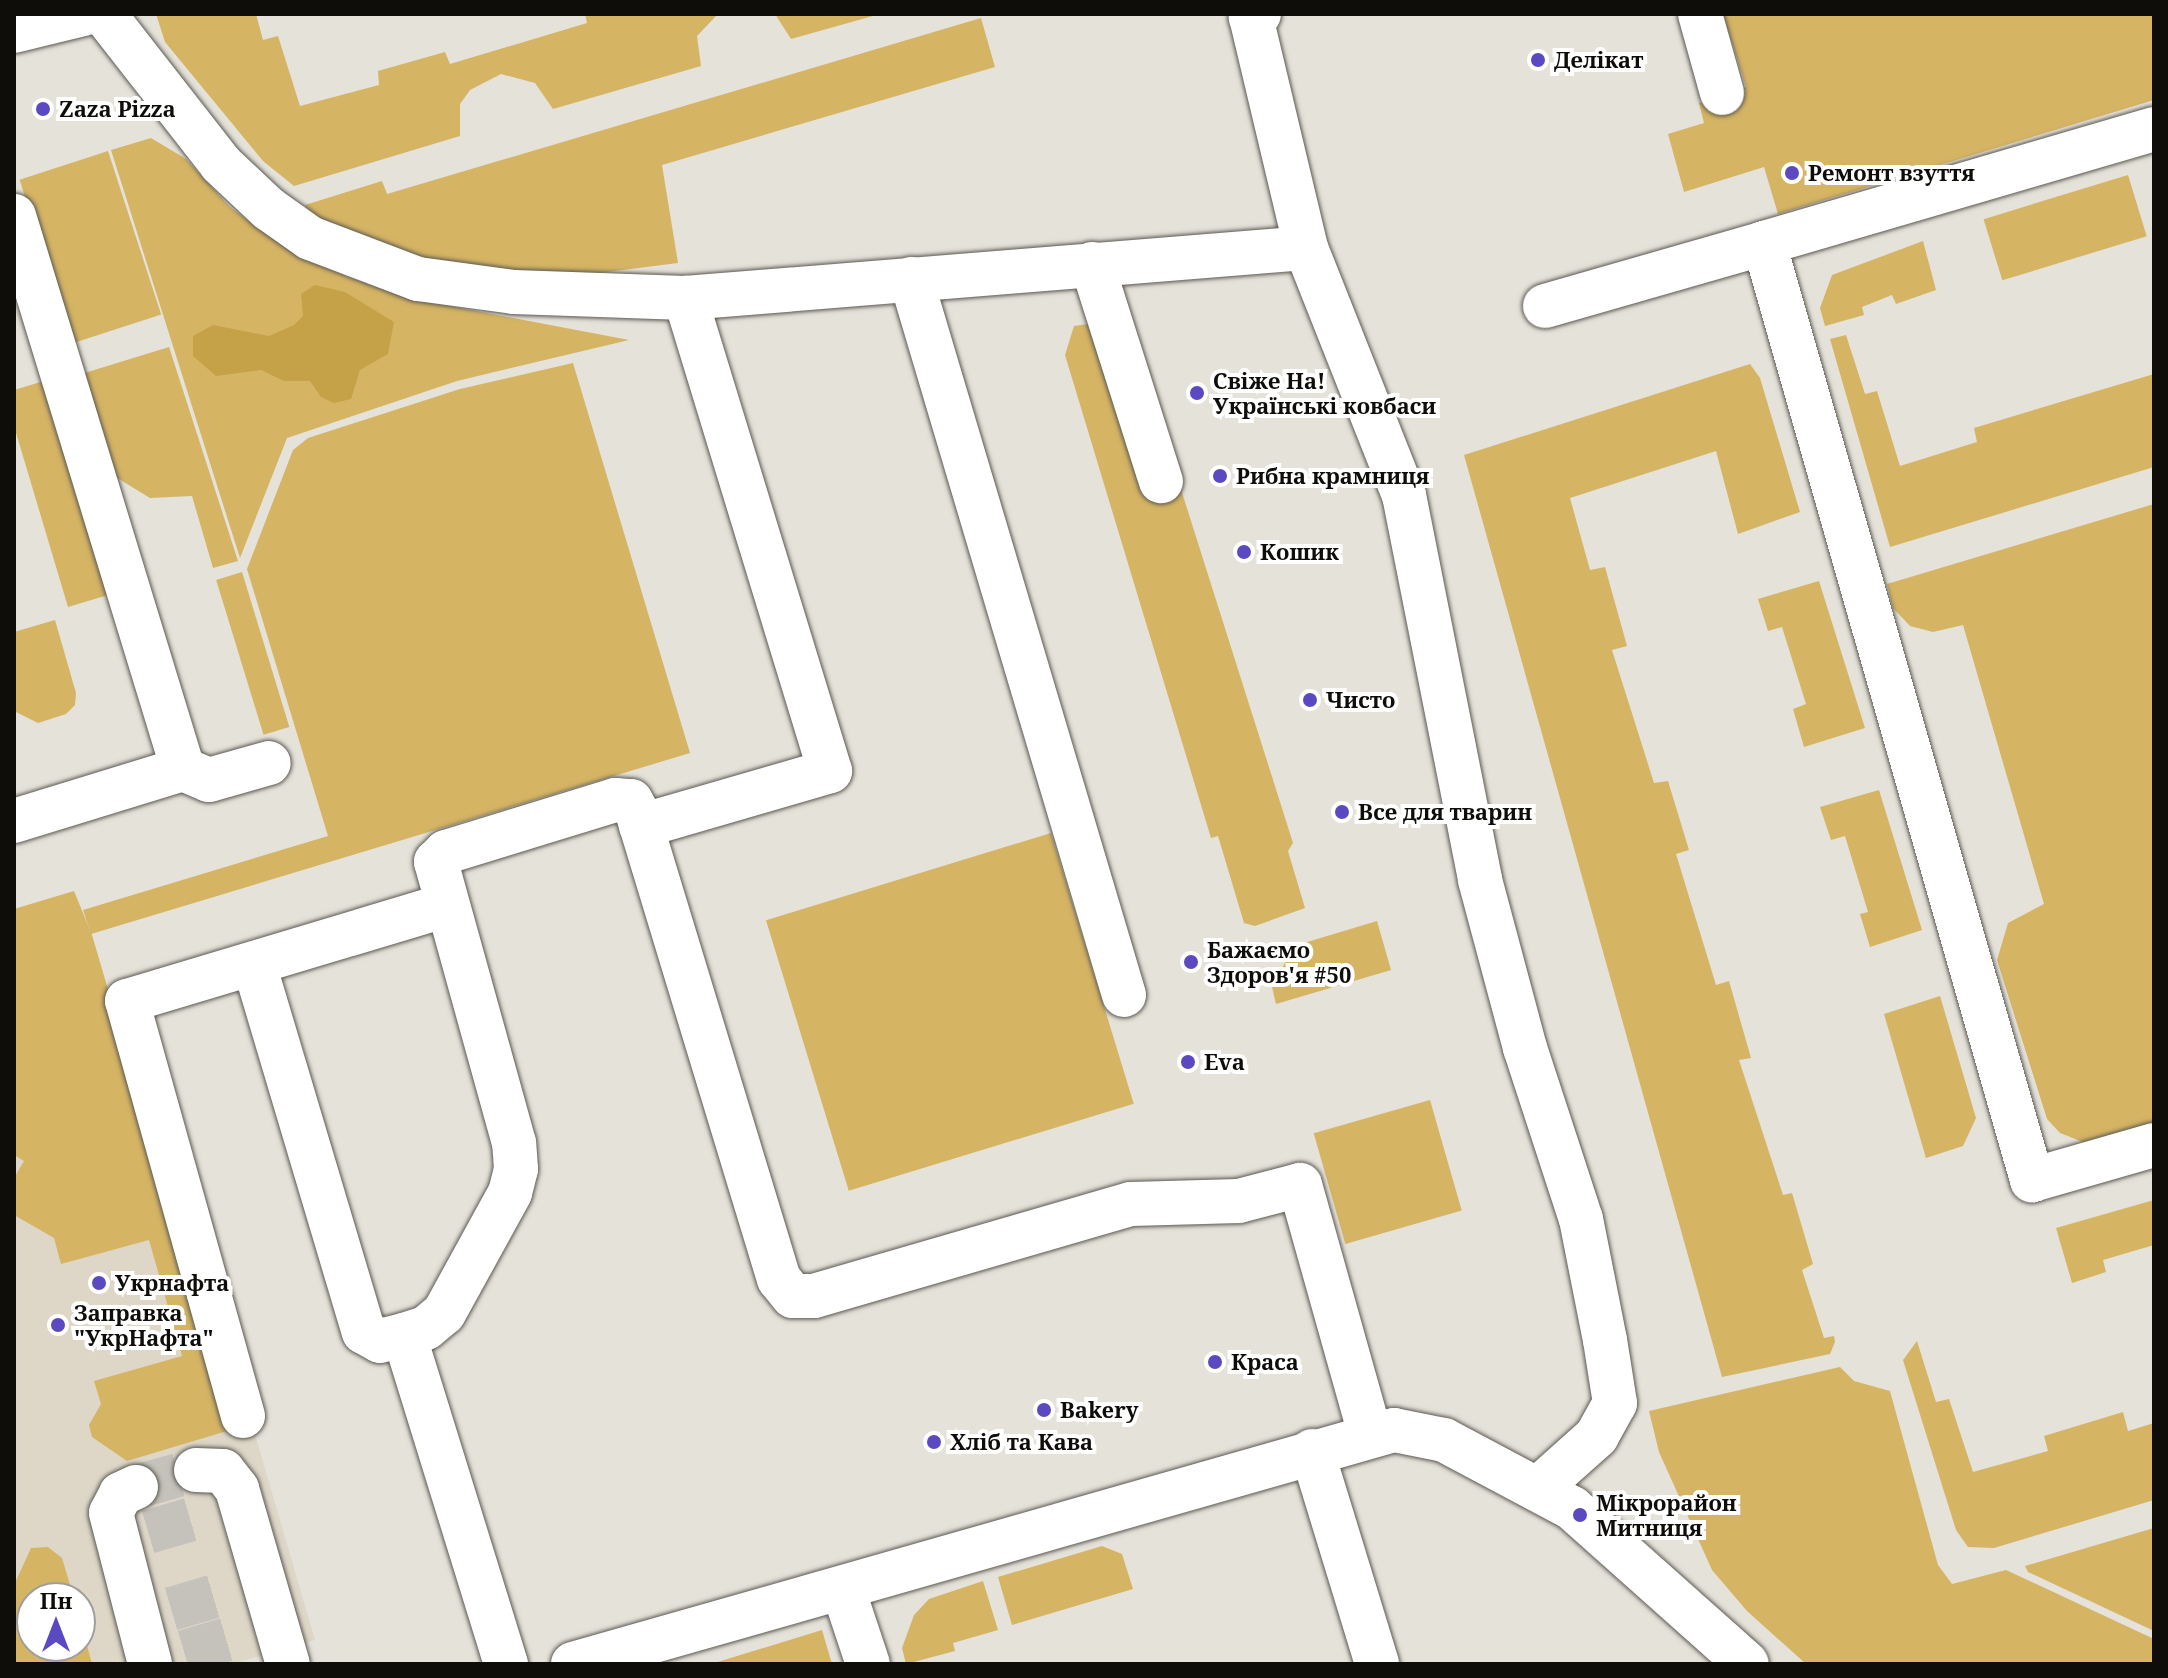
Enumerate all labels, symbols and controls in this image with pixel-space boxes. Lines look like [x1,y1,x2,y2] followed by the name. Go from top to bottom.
[1554,47,1643,73] place label: Делікат
[1529,51,1547,69] marker: Делікат
[59,96,176,122] place label: Zaza Pizza
[34,100,52,118] marker: Zaza Pizza
[1808,160,1975,186] place label: Ремонт взуття
[1783,164,1801,182] marker: Ремонт взуття
[1213,367,1436,418] place label: Свіже На! Українські ковбаси
[1188,384,1206,402] marker: Свіже На! Українські ковбаси
[1236,463,1429,489] place label: Рибна крамниця
[1211,467,1229,485] marker: Рибна крамниця
[1260,539,1339,565] place label: Кошик
[1235,543,1253,561] marker: Кошик
[1326,687,1395,713] place label: Чисто
[1301,691,1319,709] marker: Чисто
[1358,799,1532,825] place label: Все для тварин
[1333,803,1351,821] marker: Все для тварин
[1207,936,1351,988] place label: Бажаємо Здоров'я #50
[1182,953,1200,971] marker: Бажаємо Здоров'я #50
[1204,1049,1245,1075] place label: Eva
[1179,1053,1197,1071] marker: Eva
[115,1270,229,1296] place label: Укрнафта
[90,1274,108,1292] marker: Укрнафта
[74,1299,214,1350] place label: Заправка "УкрНафта"
[49,1316,67,1334] marker: Заправка "УкрНафта"
[1231,1349,1299,1375] place label: Краса
[1206,1353,1224,1371] marker: Краса
[1060,1397,1138,1423] place label: Bakery
[1035,1401,1053,1419] marker: Bakery
[950,1429,1093,1455] place label: Хліб та Кава
[925,1433,943,1451] marker: Хліб та Кава
[1596,1489,1737,1540] place label: Мікрорайон Митниця
[1571,1506,1589,1524] marker: Мікрорайон Митниця
[16,1582,96,1662] north arrow
[40,1585,72,1615] text: Пн

